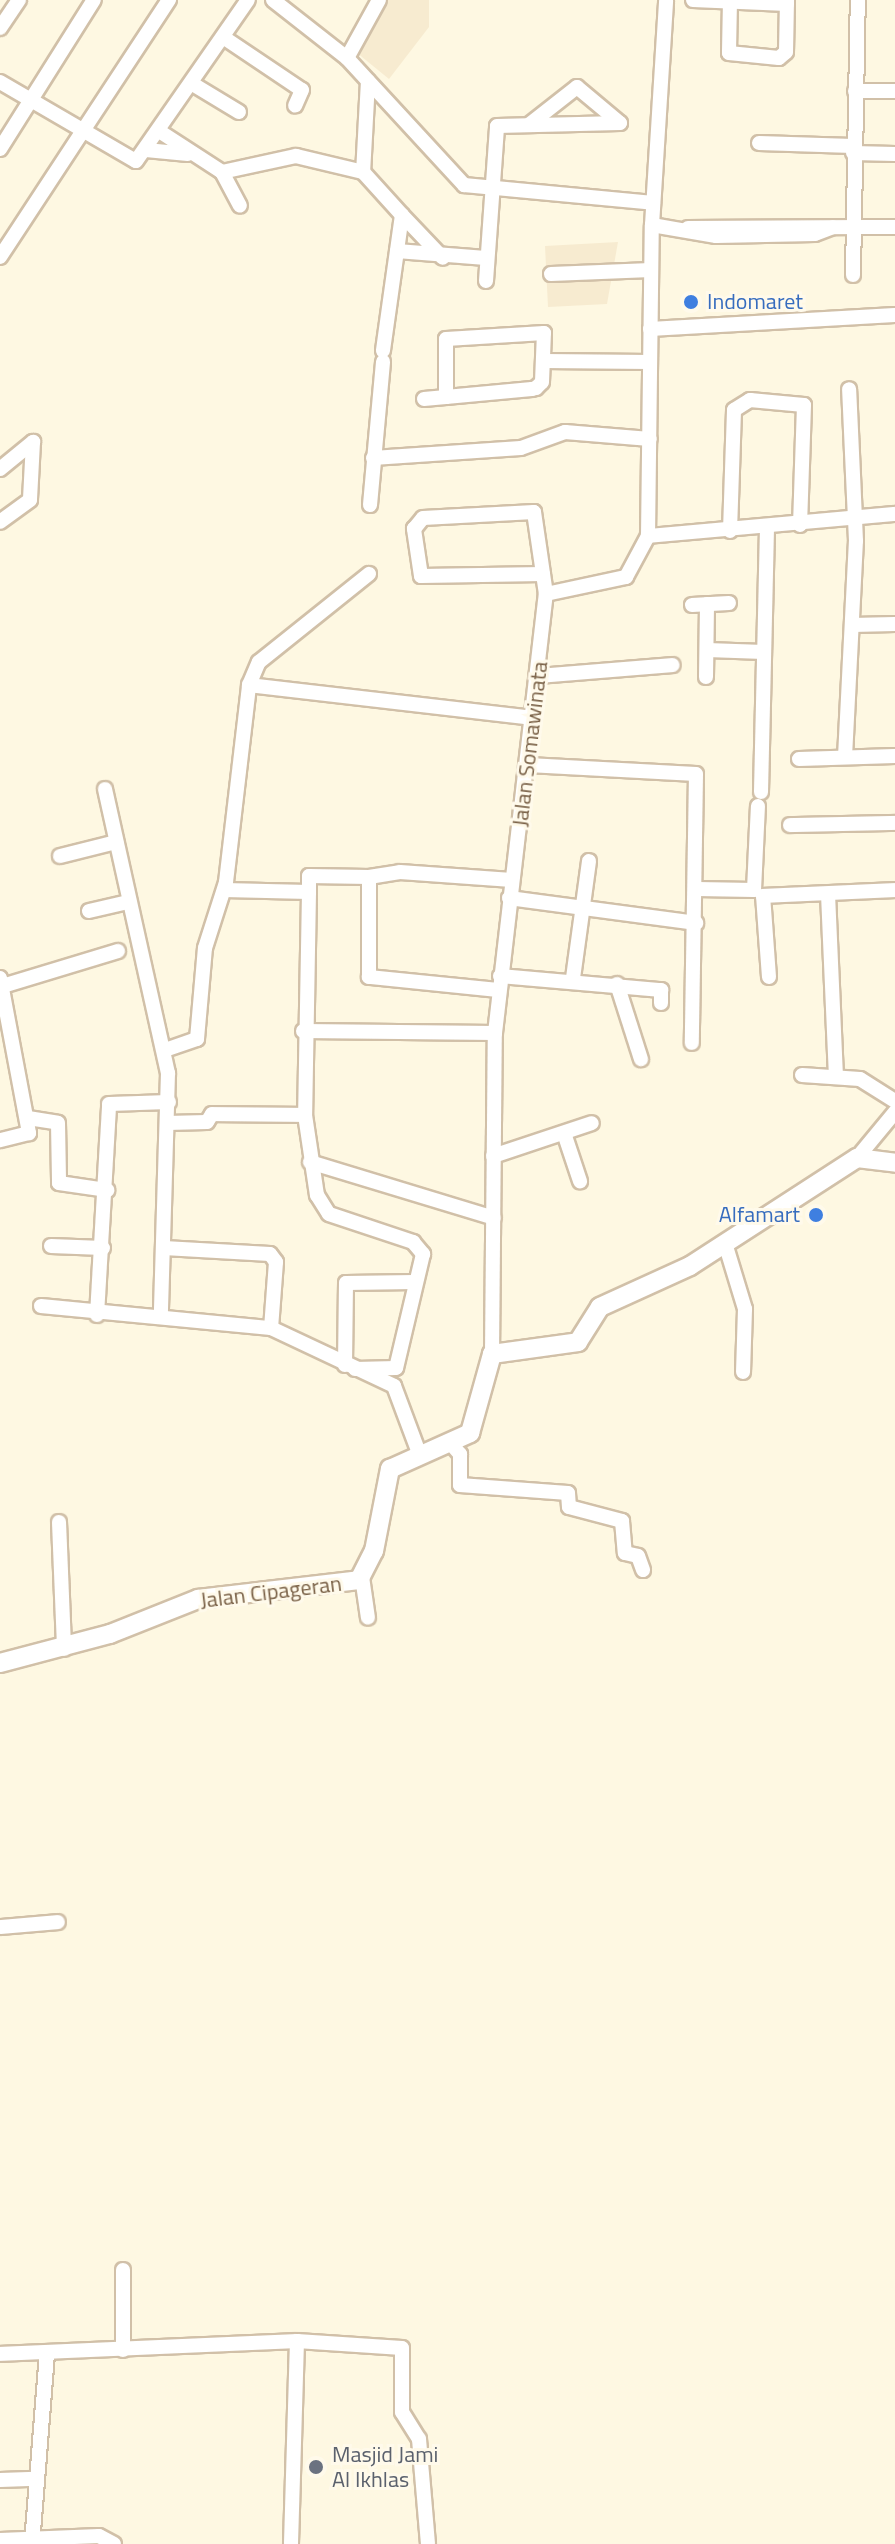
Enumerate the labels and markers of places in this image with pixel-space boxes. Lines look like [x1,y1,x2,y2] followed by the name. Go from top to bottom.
[707,289,803,315] place label: Indomaret
[682,293,700,311] marker: Indomaret
[719,1202,800,1228] place label: Alfamart
[807,1206,825,1224] marker: Alfamart
[332,2441,438,2492] place label: Masjid Jami Al Ikhlas
[307,2458,325,2476] marker: Masjid Jami Al Ikhlas

